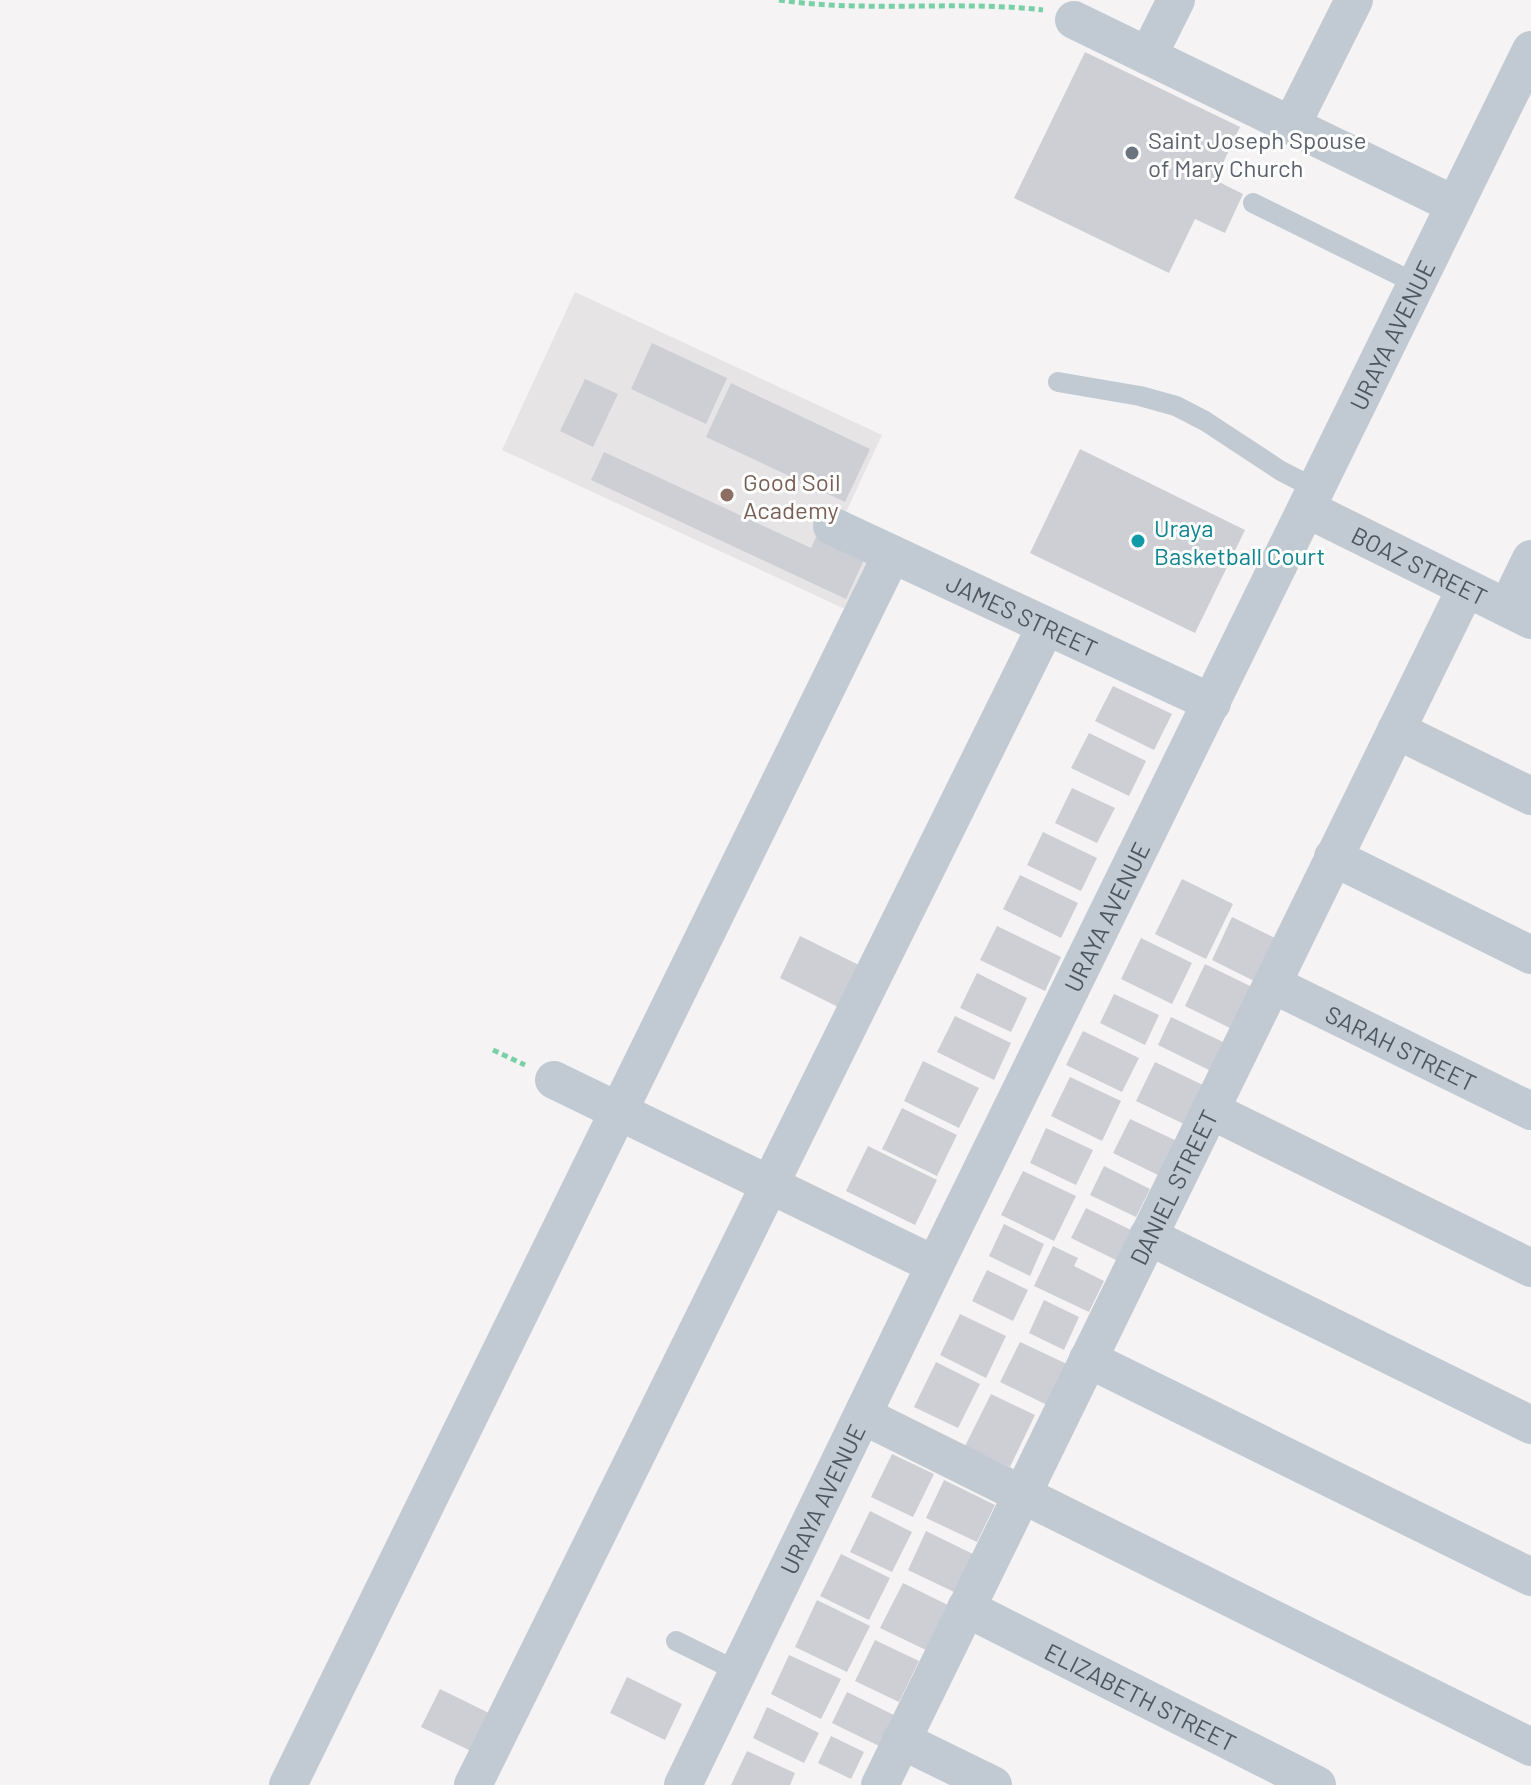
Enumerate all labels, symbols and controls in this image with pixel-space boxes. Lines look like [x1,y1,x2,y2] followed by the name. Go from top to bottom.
[1148,125,1366,182] place label: Saint Joseph Spouse of Mary Church
[1123,144,1141,162] marker: Saint Joseph Spouse of Mary Church
[1342,255,1440,414] street label: URAYA AVENUE
[743,467,841,524] place label: Good Soil Academy
[718,486,736,504] marker: Good Soil Academy
[1154,513,1325,570] place label: Uraya Basketball Court
[1347,519,1492,611] street label: BOAZ STREET
[1129,532,1147,550] marker: Uraya Basketball Court
[942,567,1103,662] street label: JAMES STREET
[1057,837,1155,996] street label: URAYA AVENUE
[1321,998,1481,1096] street label: SARAH STREET
[1123,1105,1223,1269] street label: DANIEL STREET
[773,1419,870,1579] street label: URAYA AVENUE
[1040,1636,1242,1757] street label: ELIZABETH STREET

